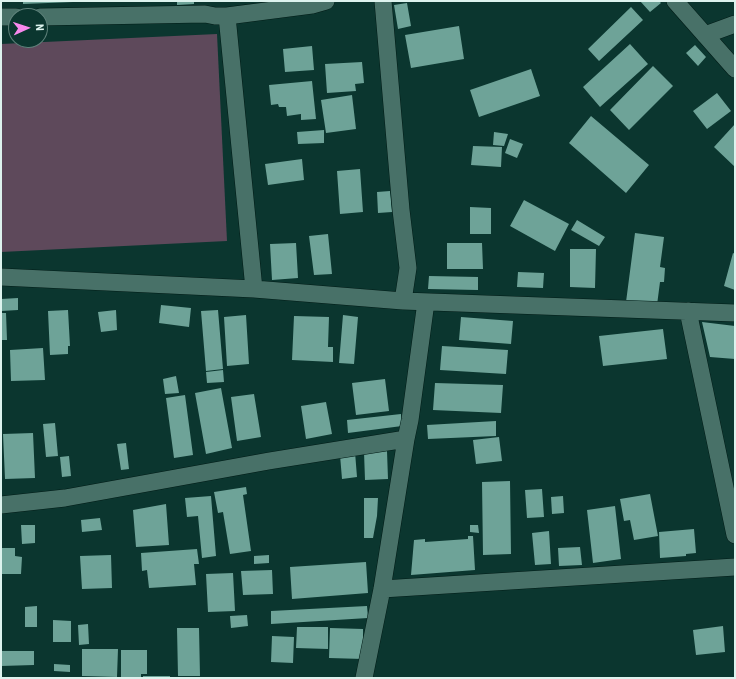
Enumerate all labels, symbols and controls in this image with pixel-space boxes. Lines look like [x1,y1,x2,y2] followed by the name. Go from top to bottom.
[8,8,48,48] north arrow
[33,24,46,31] text: N

